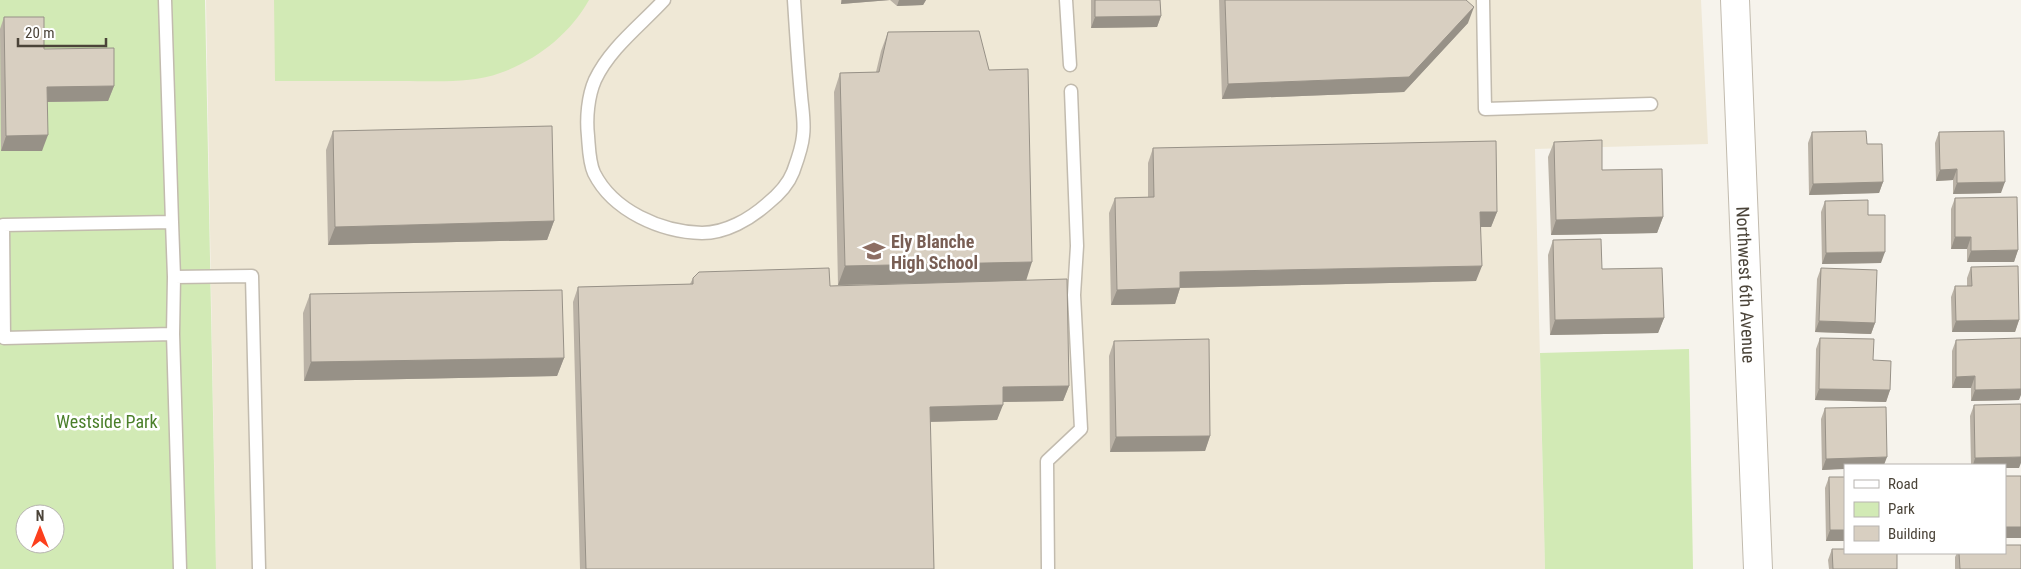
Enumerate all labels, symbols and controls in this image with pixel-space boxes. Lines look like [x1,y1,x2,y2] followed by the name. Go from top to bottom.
[18,15,105,47] scale bar
[25,24,55,42] text: 20 m
[1733,206,1760,364] street label: Northwest 6th Avenue
[891,231,978,273] place label: Ely Blanche High School
[861,238,887,264] school or university icon: Ely Blanche High School
[56,411,158,432] park label: Westside Park
[1844,464,2006,554] legend
[1888,475,1918,493] text: Road
[1888,500,1915,518] text: Park
[15,504,65,554] north arrow
[36,508,44,524] text: N
[1888,525,1936,543] text: Building

